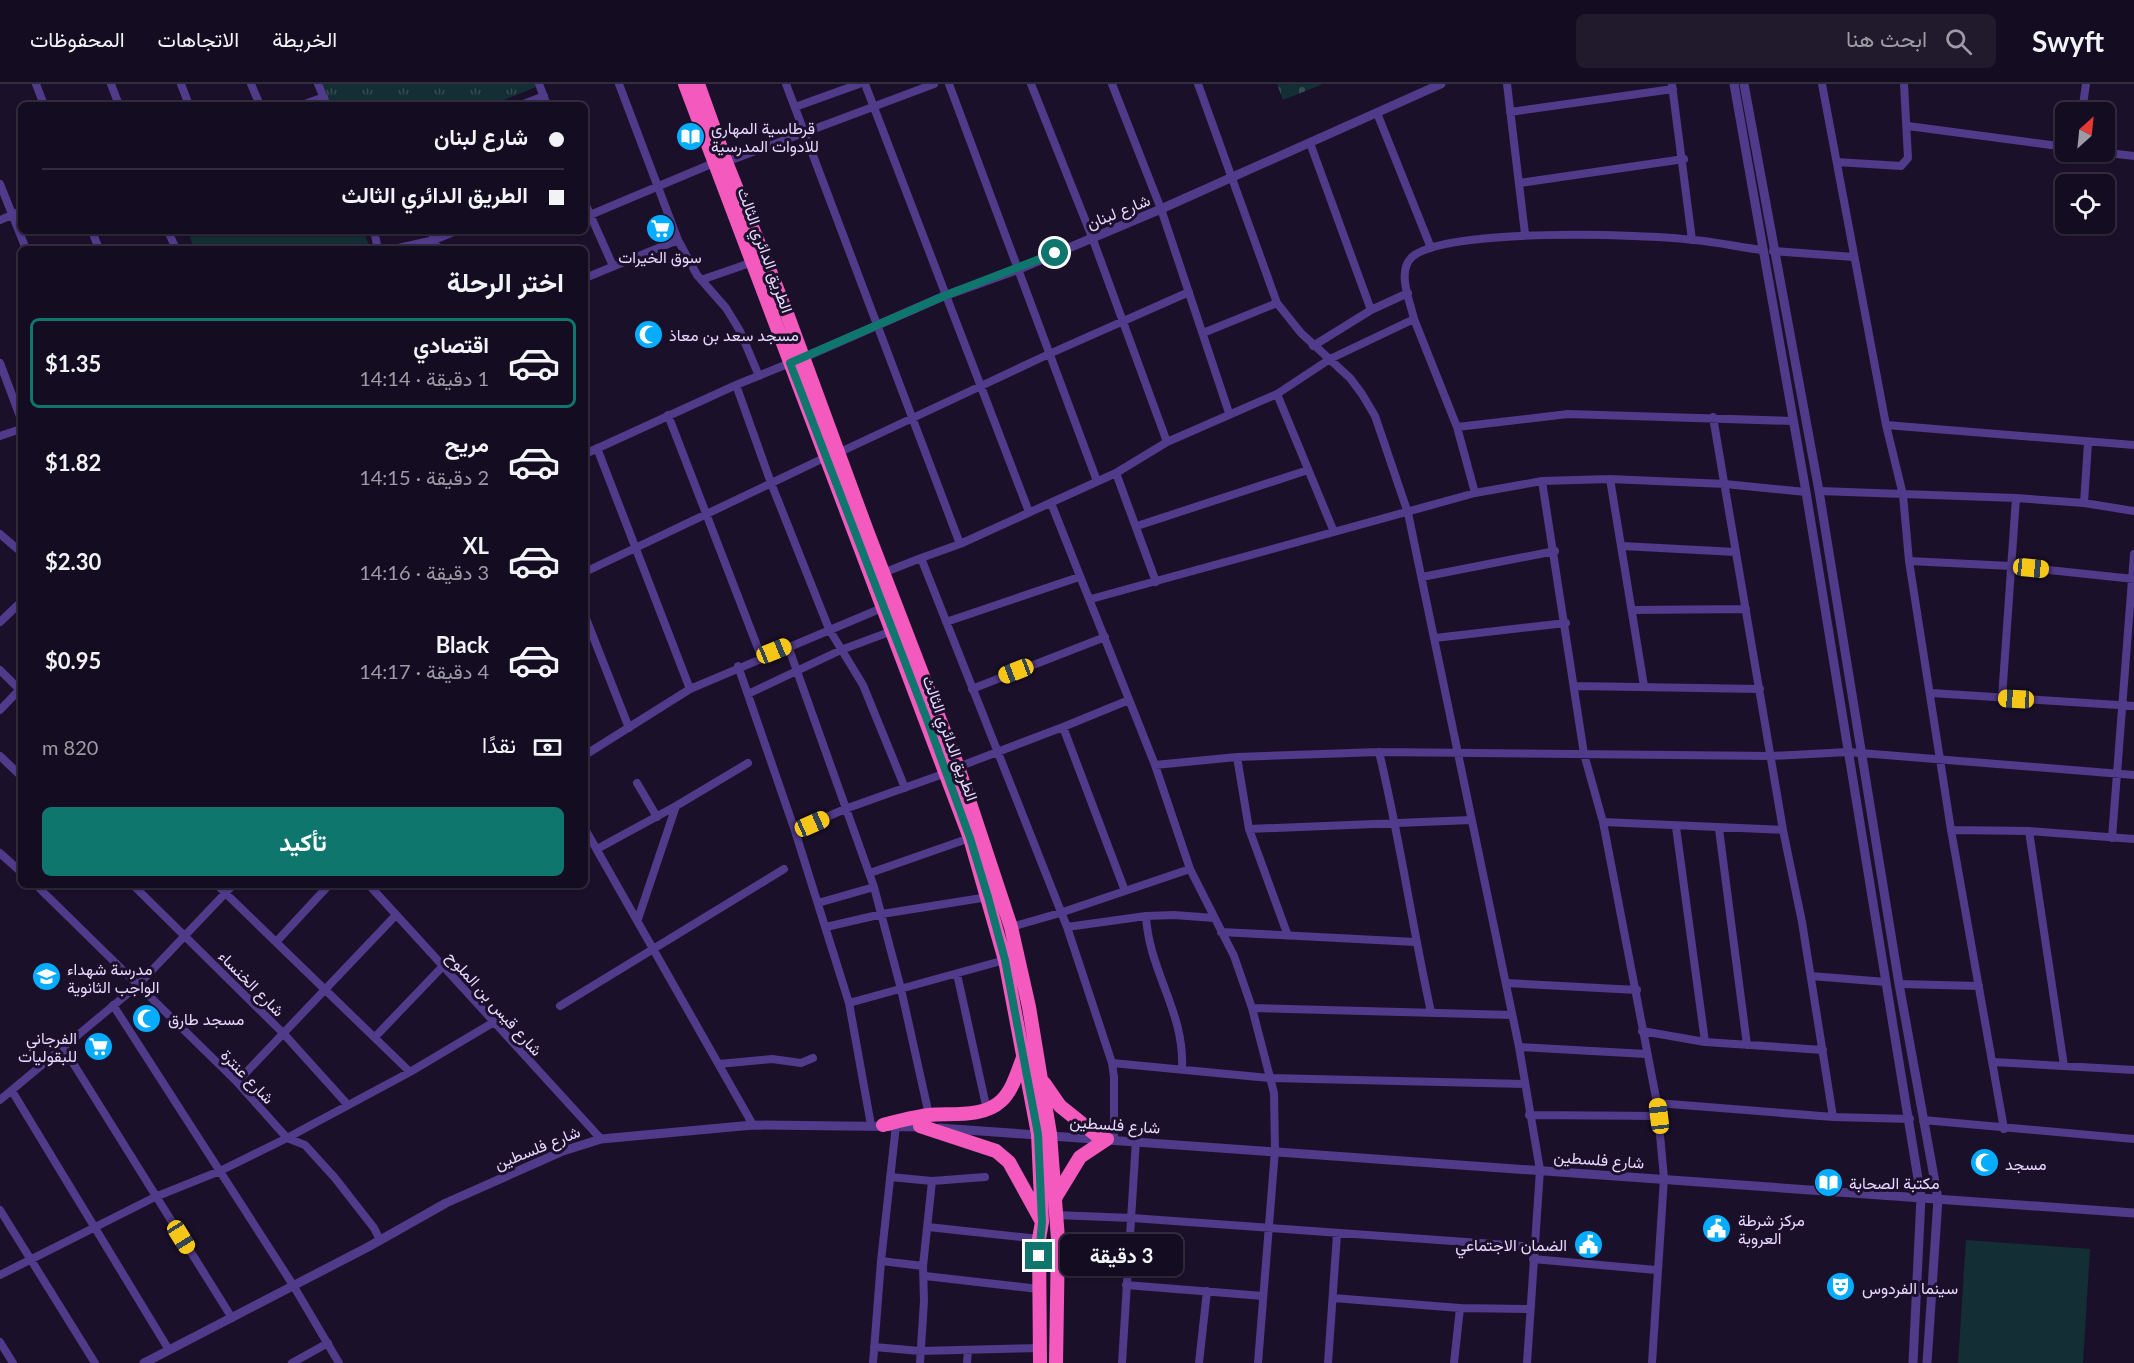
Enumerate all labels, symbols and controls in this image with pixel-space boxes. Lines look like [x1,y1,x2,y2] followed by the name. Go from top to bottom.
[1576,14,1996,68] search box
[2032,24,2104,58] text: Swyft
[1846,25,1927,52] text: ابحث هنا
[1942,25,1975,58] icon: search
[30,26,125,51] text: المحفوظات
[158,26,239,51] text: الاتجاهات
[272,26,337,51] text: الخريطة
[2055,102,2115,162] north arrow
[2055,102,2115,234] map controls
[711,118,819,157] place label: قرطاسية المهاري للادوات المدرسية
[674,120,706,152] library icon: قرطاسية المهاري للادوات المدرسية
[434,123,528,150] text: شارع لبنان
[2055,174,2115,234] button: locate
[342,181,528,208] text: الطريق الدائري الثالث
[730,185,797,317] street label: الطريق الدائري الثالث
[1083,190,1154,235] street label: شارع لبنان
[644,212,676,244] supermarket icon: سوق الخيرات
[1041,239,1068,266] route start
[618,247,702,268] place label: سوق الخيرات
[447,265,564,298] text: اختر الرحلة
[632,318,664,350] mosque icon: مسجد سعد بن معاذ
[669,325,799,346] place label: مسجد سعد بن معاذ
[413,331,489,358] text: اقتصادي
[507,336,561,390] icon: car
[45,350,101,377] text: $1.35
[359,366,489,390] text: 1 دقيقة · 14:14
[445,430,489,457] text: مريح
[507,435,561,489] icon: car
[45,449,101,476] text: $1.82
[359,465,489,489] text: 2 دقيقة · 14:15
[463,532,489,559] text: XL
[507,534,561,588] icon: car
[45,548,101,575] text: $2.30
[2012,557,2050,579] car
[359,560,489,584] text: 3 دقيقة · 14:16
[436,631,489,658] text: Black
[507,633,561,687] icon: car
[754,636,794,666] car
[45,647,101,674] text: $0.95
[996,656,1036,686] car
[359,659,489,683] text: 4 دقيقة · 14:17
[915,673,982,805] street label: الطريق الدائري الثالث
[1998,689,2034,709] car
[482,731,516,758] text: نقدًا
[531,731,564,764] icon: cash
[42,735,98,759] text: 820 m
[42,807,564,876] button: تأكيد
[792,808,832,840] car
[213,946,289,1022] street label: شارع الخنساء
[441,947,547,1061] street label: شارع قيس بن الملوح
[67,959,159,998] place label: مدرسة شهداء الواجب الثانوية
[30,961,62,993] school or university icon: مدرسة شهداء الواجب الثانوية
[131,1002,163,1034] mosque icon: مسجد طارق
[168,1009,244,1030] place label: مسجد طارق
[18,1028,77,1067] place label: الفرجاني للبقوليات
[82,1030,114,1062] supermarket icon: الفرجاني للبقوليات
[215,1045,279,1109] street label: شارع عنترة
[1648,1097,1670,1135] car
[1069,1111,1161,1140] street label: شارع فلسطين
[491,1121,584,1176] street label: شارع فلسطين
[1553,1146,1645,1175] street label: شارع فلسطين
[1968,1147,2000,1179] mosque icon: مسجد
[2005,1154,2046,1174] place label: مسجد
[1812,1166,1844,1198] library icon: مكتبة الصحابة
[1849,1173,1940,1193] place label: مكتبة الصحابة
[1738,1210,1805,1249] place label: مركز شرطة العروبة
[1701,1212,1733,1244] public building icon: مركز شرطة العروبة
[164,1217,198,1257] car
[1572,1228,1604,1260] public building icon: الضمان الاجتماعي
[1060,1235,1183,1277] callout: 3 دقيقة
[1455,1235,1567,1259] place label: الضمان الاجتماعي
[1025,1242,1052,1269] route end
[1090,1243,1153,1267] text: 3 دقيقة
[1825,1271,1857,1303] theatre icon: سينما الفردوس
[1862,1278,1958,1299] place label: سينما الفردوس

